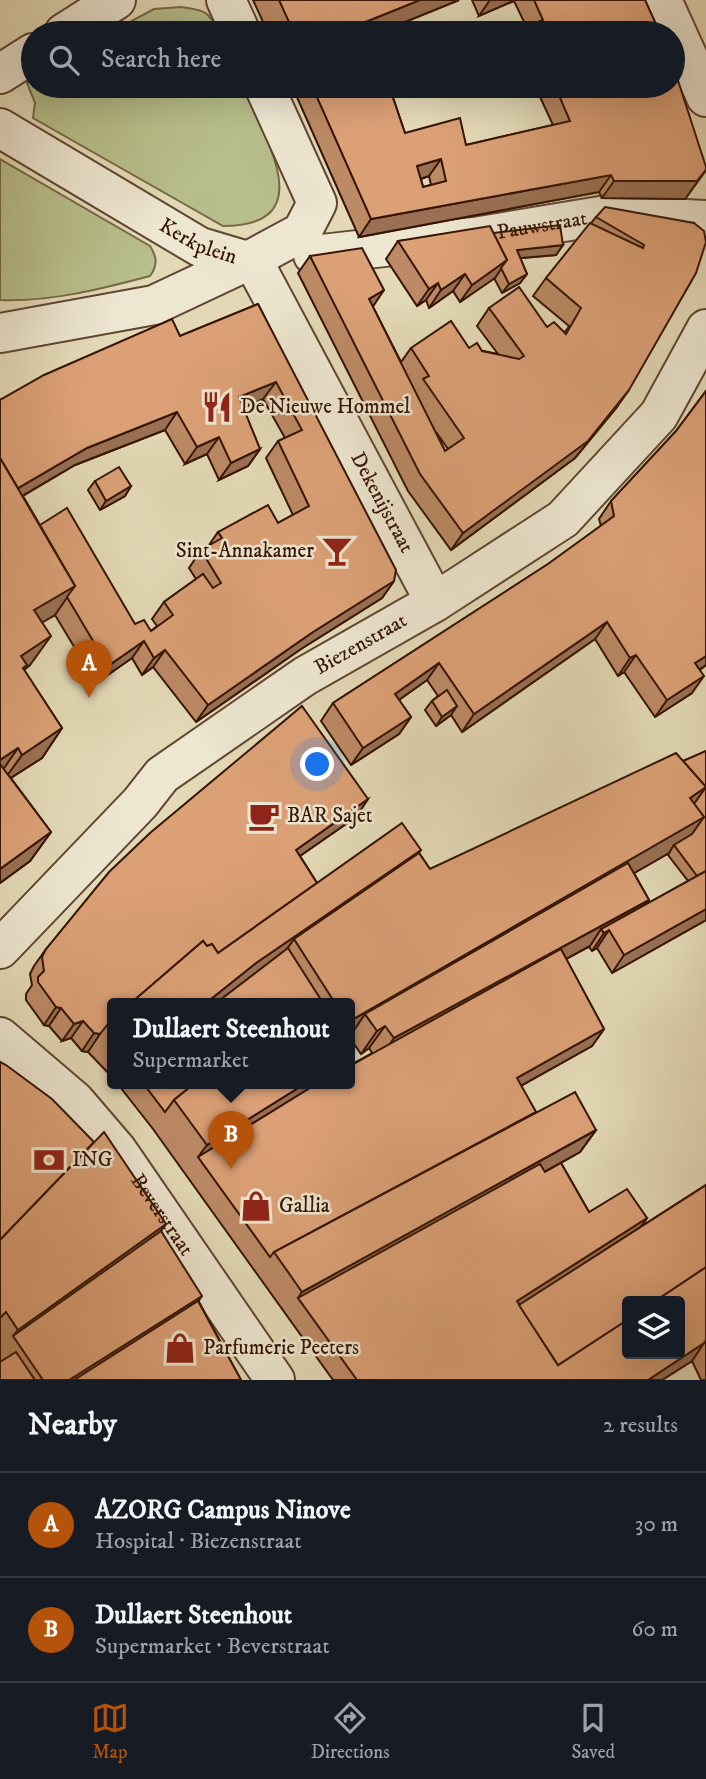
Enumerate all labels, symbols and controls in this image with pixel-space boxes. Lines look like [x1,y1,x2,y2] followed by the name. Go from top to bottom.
[21,21,685,98] search box
[45,41,83,79] icon: search
[101,43,221,76] text: Search here
[495,205,589,246] street label: Pauwstraat
[154,213,240,270] street label: Kerkplein
[200,390,234,424] restaurant icon: De Nieuwe Hommel
[240,394,411,420] place label: De Nieuwe Hommel
[344,447,420,558] street label: Dekenijstraat
[320,534,354,568] bar icon: Sint-Annakamer
[176,538,314,564] place label: Sint-Annakamer
[310,608,412,681] street label: Biezenstraat
[66,640,112,698] pin: A
[300,747,334,781] your location
[247,799,281,833] cafe icon: BAR Sajet
[287,803,373,829] place label: BAR Sajet
[107,998,355,1089] popup
[132,1013,330,1046] text: Dullaert Steenhout
[132,1046,249,1075] text: Supermarket
[208,1111,254,1169] pin: B
[32,1143,66,1177] bank icon: ING
[72,1147,113,1173] place label: ING
[124,1169,199,1261] street label: Beverstraat
[239,1189,273,1223] shop icon: Gallia
[279,1193,330,1219] place label: Gallia
[622,1296,685,1359] map controls
[622,1296,685,1359] button: layers
[163,1331,197,1365] shop icon: Parfumerie Peeters
[203,1335,359,1361] place label: Parfumerie Peeters
[28,1407,117,1444] text: Nearby
[603,1411,678,1440] text: 2 results
[95,1494,351,1527] text: AZORG Campus Ninove
[44,1510,58,1539] text: A
[635,1510,678,1539] text: 30 m
[95,1527,302,1556] text: Hospital · Biezenstraat
[95,1599,292,1632] text: Dullaert Steenhout
[44,1615,58,1644] text: B
[631,1615,678,1644] text: 60 m
[95,1632,330,1661] text: Supermarket · Beverstraat
[91,1699,129,1764] tab: Map
[311,1699,390,1764] tab: Directions
[571,1699,615,1764] tab: Saved

